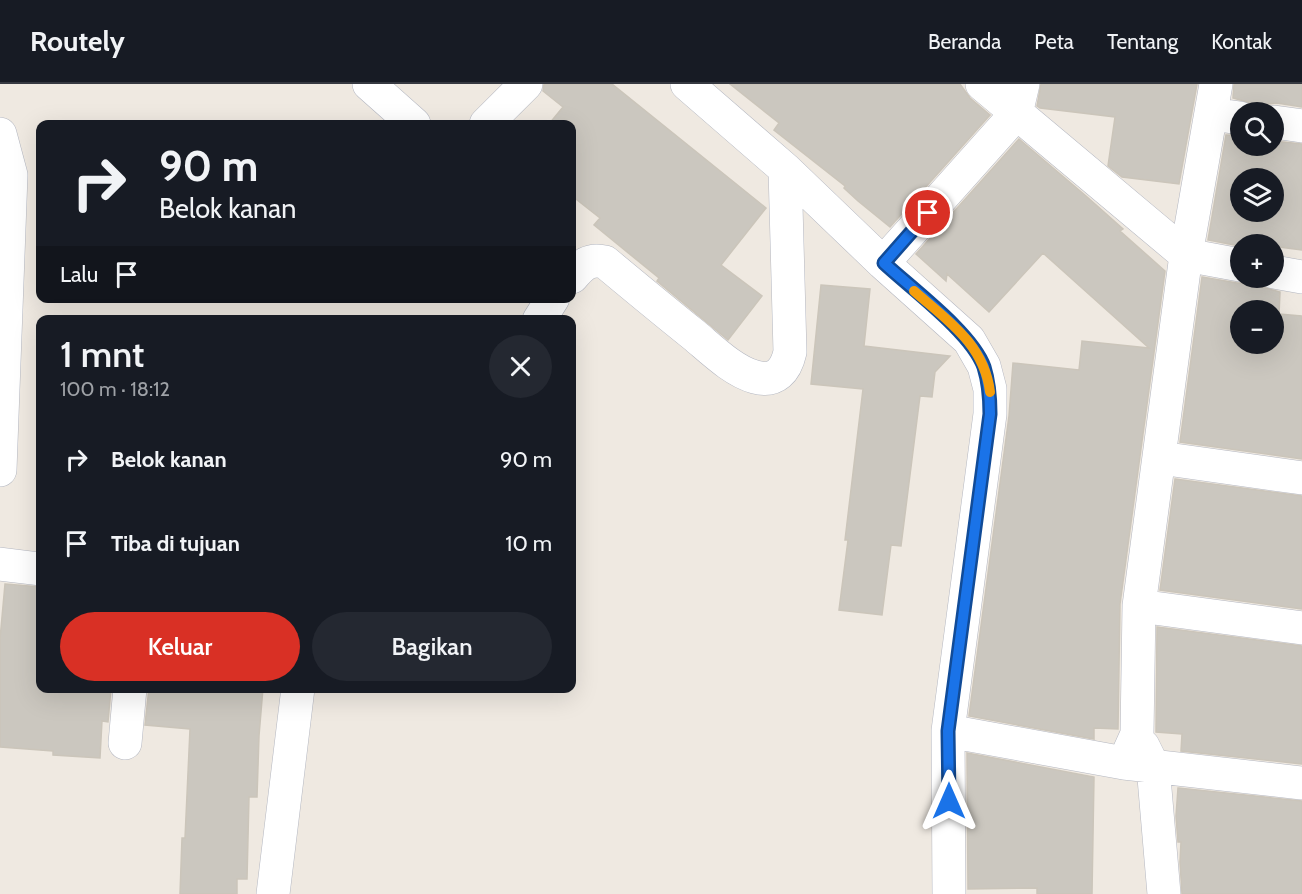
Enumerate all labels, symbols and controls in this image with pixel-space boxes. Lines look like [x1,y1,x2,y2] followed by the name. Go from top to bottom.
[30,24,125,58] text: Routely
[928,29,1001,54] text: Beranda
[1034,29,1074,54] text: Peta
[1107,29,1178,54] text: Tentang
[1211,29,1272,54] text: Kontak
[1230,102,1284,354] map controls
[1230,102,1284,156] button: search
[159,140,258,192] text: 90 m
[60,144,138,222] icon: right
[1230,168,1284,222] button: layers
[902,187,953,238] pin
[159,192,296,225] text: Belok kanan
[911,196,944,229] icon: arrive
[1230,234,1284,288] button: +
[110,258,143,291] icon: arrive
[60,261,98,288] text: Lalu
[1230,300,1284,354] button: −
[60,332,144,376] text: 1 mnt
[489,335,552,398] button: close
[60,377,170,401] text: 100 m · 18:12
[60,443,93,476] icon: right
[111,446,227,473] text: Belok kanan
[500,446,552,473] text: 90 m
[60,527,93,560] icon: arrive
[111,530,240,557] text: Tiba di tujuan
[505,530,552,557] text: 10 m
[60,612,300,681] button: Keluar
[312,612,552,681] button: Bagikan
[917,769,981,833] position arrow

